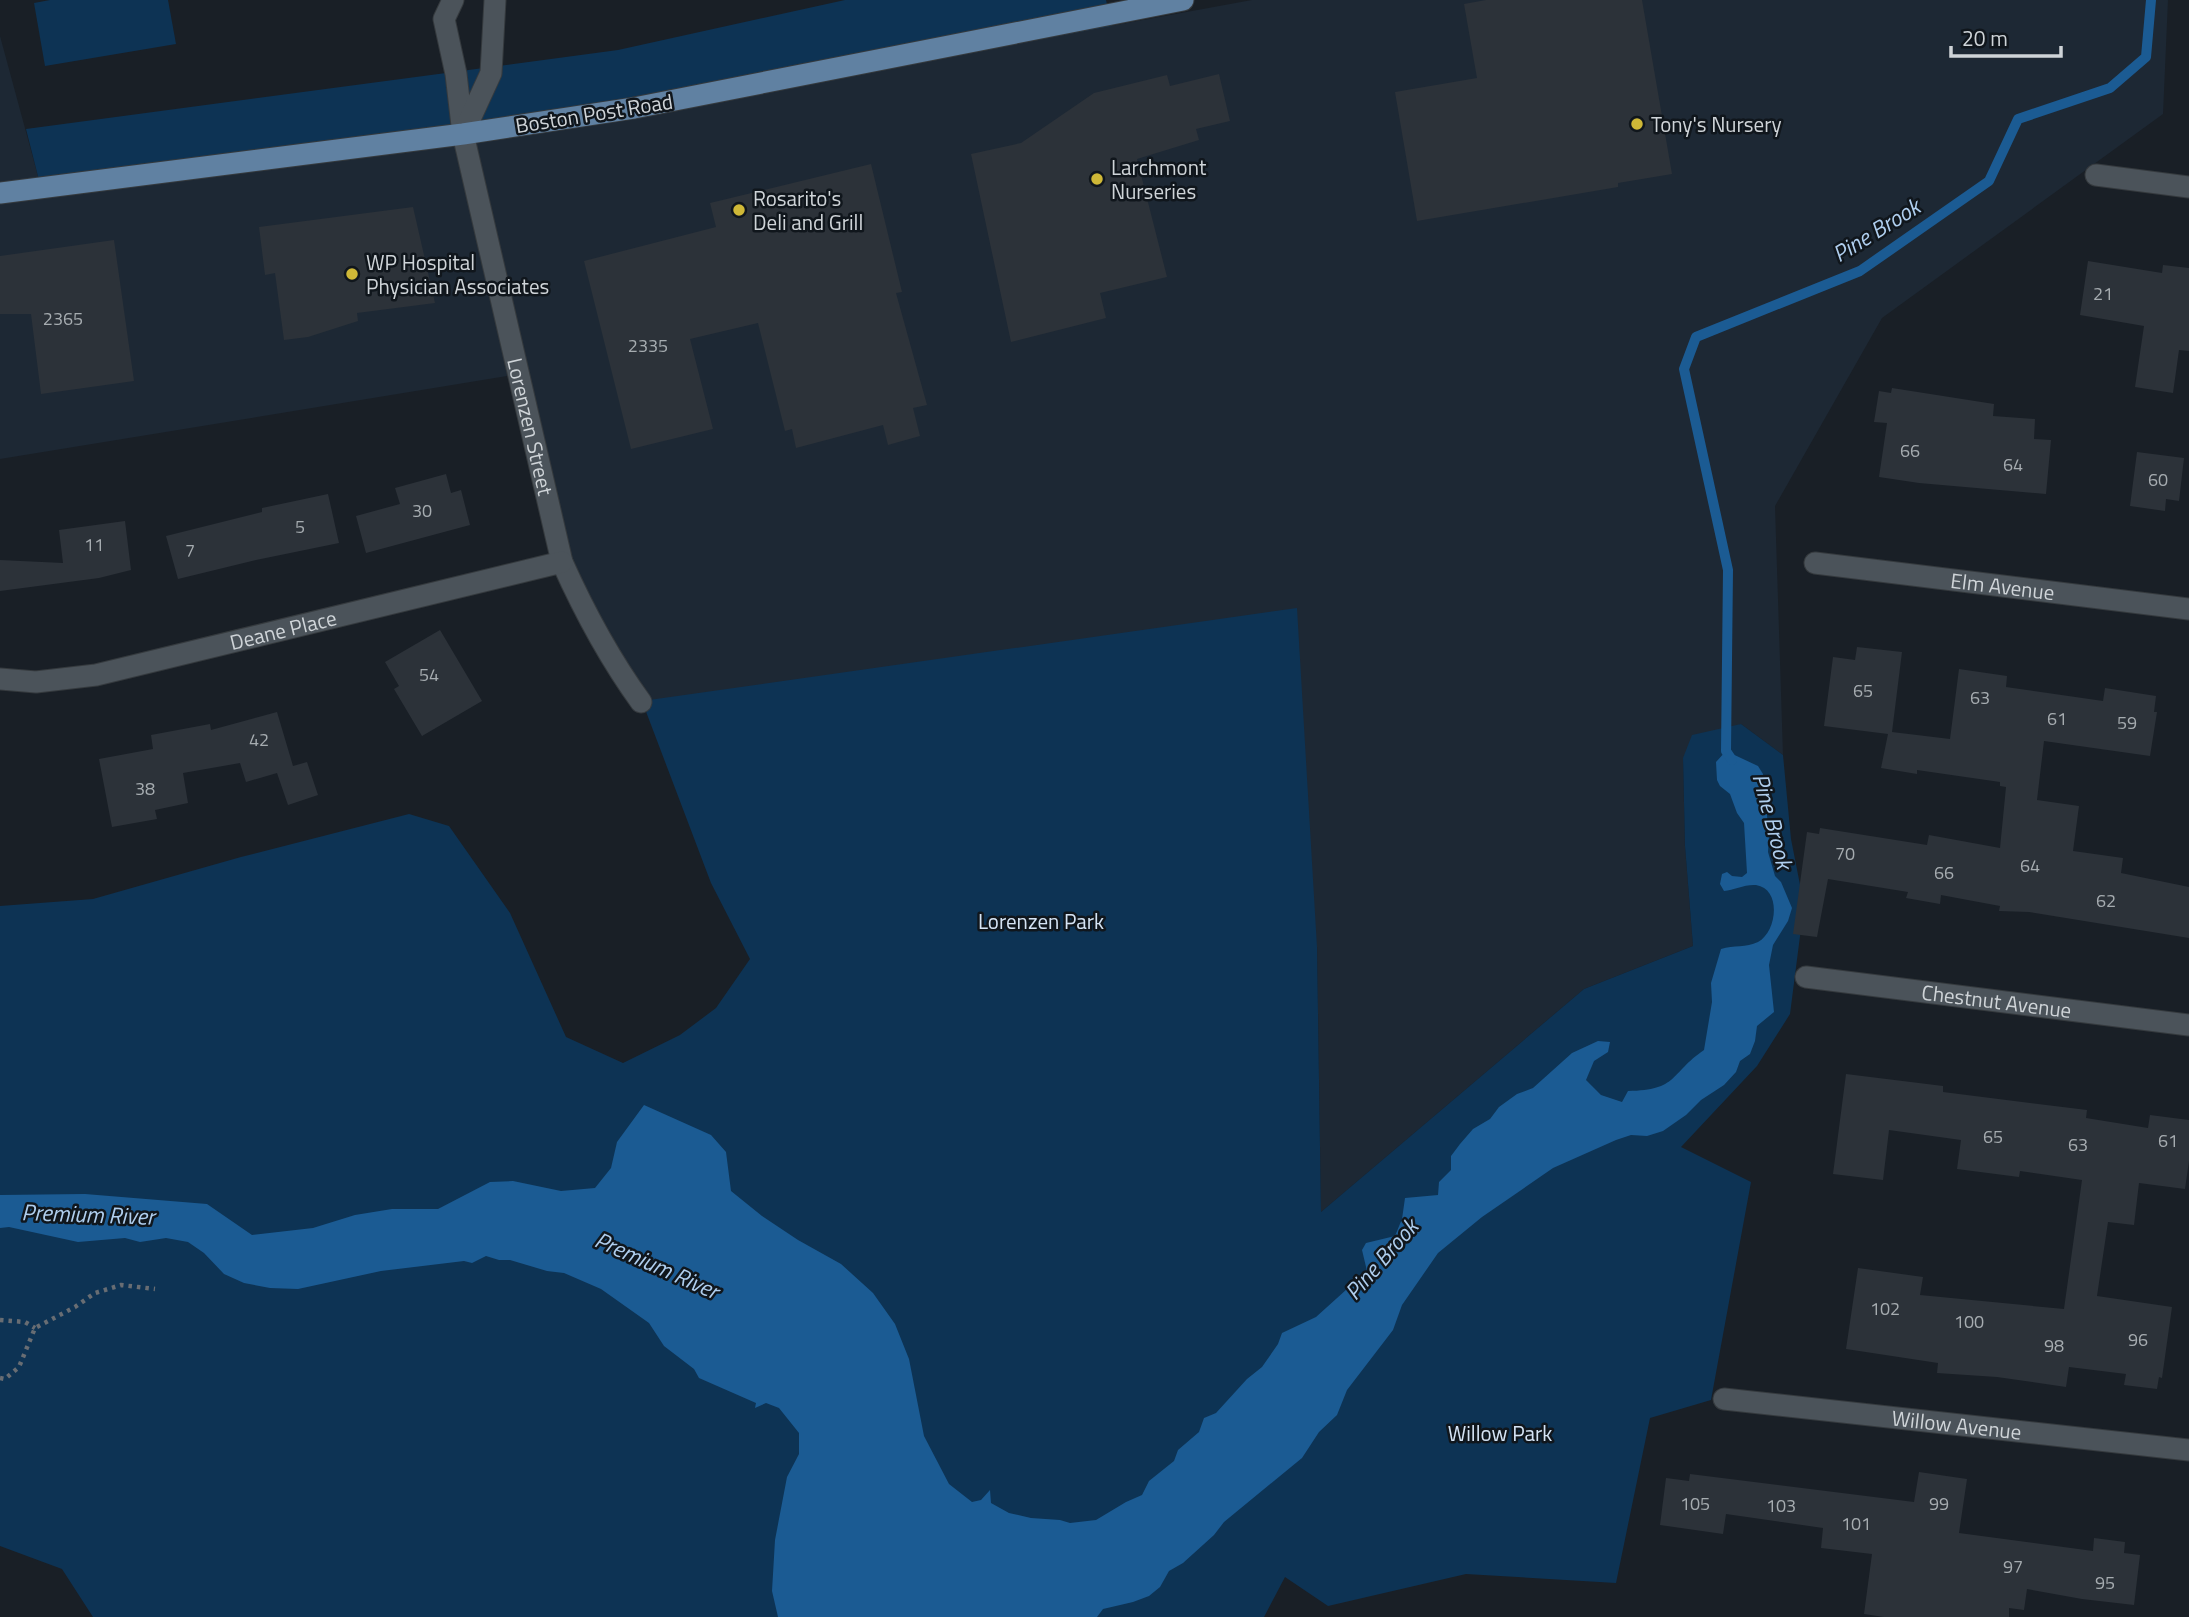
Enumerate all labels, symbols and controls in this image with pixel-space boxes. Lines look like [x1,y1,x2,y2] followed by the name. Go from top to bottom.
[1951,14,2061,58] scale bar
[1962,22,2008,54] text: 20 m
[513,85,675,141] street label: Boston Post Road
[1651,108,1782,140] place label: Tony's Nursery
[1629,116,1645,132] marker: Tony's Nursery
[1111,151,1207,207] place label: Larchmont Nurseries
[1089,171,1105,187] marker: Larchmont Nurseries
[753,182,863,238] place label: Rosarito's Deli and Grill
[1825,188,1929,271] water label: Pine Brook
[731,202,747,218] marker: Rosarito's Deli and Grill
[366,246,549,302] place label: WP Hospital Physician Associates
[344,266,360,282] marker: WP Hospital Physician Associates
[2093,280,2113,307] house number: 21
[43,305,83,332] house number: 2365
[628,332,668,359] house number: 2335
[499,355,562,499] street label: Lorenzen Street
[1900,437,1920,464] house number: 66
[2003,451,2023,478] house number: 64
[2148,466,2168,493] house number: 60
[412,497,432,524] house number: 30
[295,513,305,540] house number: 5
[84,531,104,558] house number: 11
[185,537,195,564] house number: 7
[1949,564,2056,608] street label: Elm Avenue
[226,601,340,658] street label: Deane Place
[419,661,439,688] house number: 54
[1853,677,1873,704] house number: 65
[1970,684,1990,711] house number: 63
[2047,705,2067,732] house number: 61
[2117,709,2137,736] house number: 59
[249,726,269,753] house number: 42
[1743,769,1803,875] water label: Pine Brook
[135,775,155,802] house number: 38
[1835,840,1855,867] house number: 70
[2020,852,2040,879] house number: 64
[1934,859,1954,886] house number: 66
[2096,887,2116,914] house number: 62
[978,905,1104,937] park label: Lorenzen Park
[1920,976,2073,1026] street label: Chestnut Avenue
[1983,1123,2003,1150] house number: 65
[2158,1127,2178,1154] house number: 61
[2068,1131,2088,1158] house number: 63
[21,1194,158,1234] water label: Premium River
[1336,1209,1428,1307] water label: Pine Brook
[589,1222,727,1309] water label: Premium River
[1870,1295,1900,1322] house number: 102
[1954,1308,1984,1335] house number: 100
[2128,1326,2148,1353] house number: 96
[2044,1332,2064,1359] house number: 98
[1890,1402,2023,1448] street label: Willow Avenue
[1448,1417,1552,1449] park label: Willow Park
[1680,1490,1710,1517] house number: 105
[1929,1490,1949,1517] house number: 99
[1766,1492,1796,1519] house number: 103
[1841,1510,1871,1537] house number: 101
[2003,1553,2023,1580] house number: 97
[2095,1569,2115,1596] house number: 95

